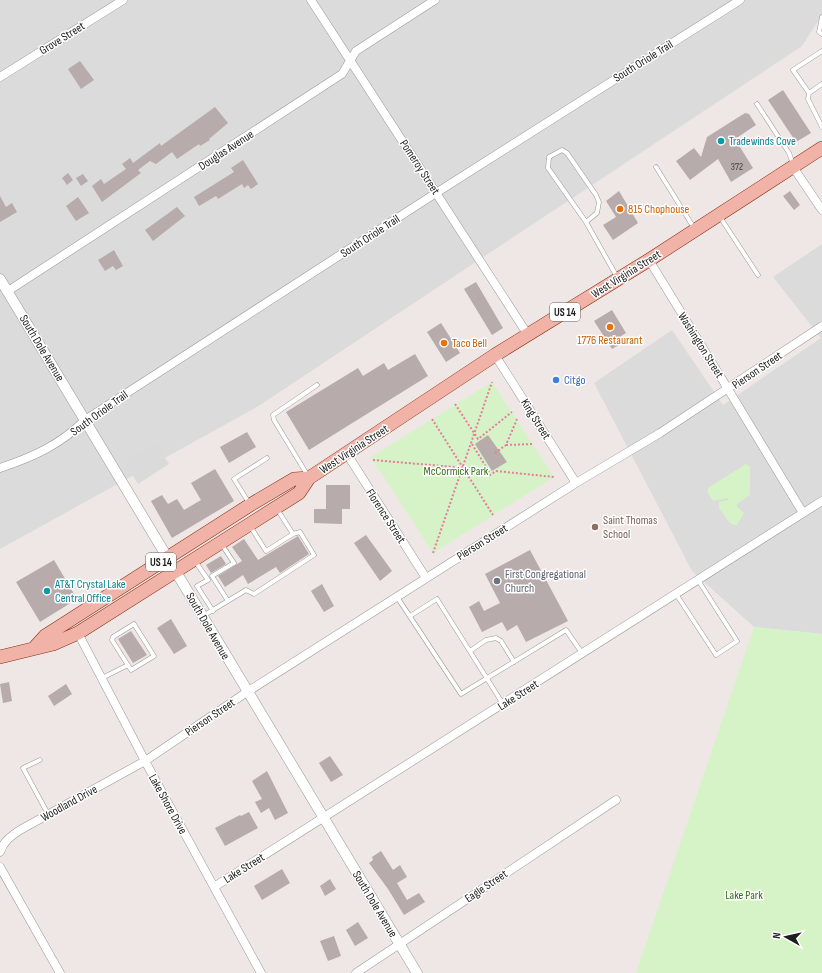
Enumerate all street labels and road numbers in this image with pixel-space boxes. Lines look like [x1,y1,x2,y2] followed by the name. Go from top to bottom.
[37,18,88,58] street label: Grove Street
[611,37,676,86] street label: South Oriole Trail
[196,127,257,174] street label: Douglas Avenue
[396,137,443,198] street label: Pomeroy Street
[338,212,403,261] street label: South Oriole Trail
[589,247,664,302] street label: West Virginia Street
[550,303,580,321] road number: US 14
[674,310,727,381] street label: Washington Street
[16,312,67,384] street label: South Dole Avenue
[729,348,785,393] street label: Pierson Street
[67,387,131,439] street label: South Oriole Trail
[517,396,554,443] street label: King Street
[317,421,392,477] street label: West Virginia Street
[362,486,409,547] street label: Florence Street
[454,521,511,564] street label: Pierson Street
[146,553,176,571] road number: US 14
[182,590,233,663] street label: South Dole Avenue
[495,677,542,714] street label: Lake Street
[182,695,238,740] street label: Pierson Street
[145,772,190,837] street label: Lake Shore Drive
[38,782,100,825] street label: Woodland Drive
[221,850,268,887] street label: Lake Street
[462,866,511,906] street label: Eagle Street
[349,868,400,940] street label: South Dole Avenue

